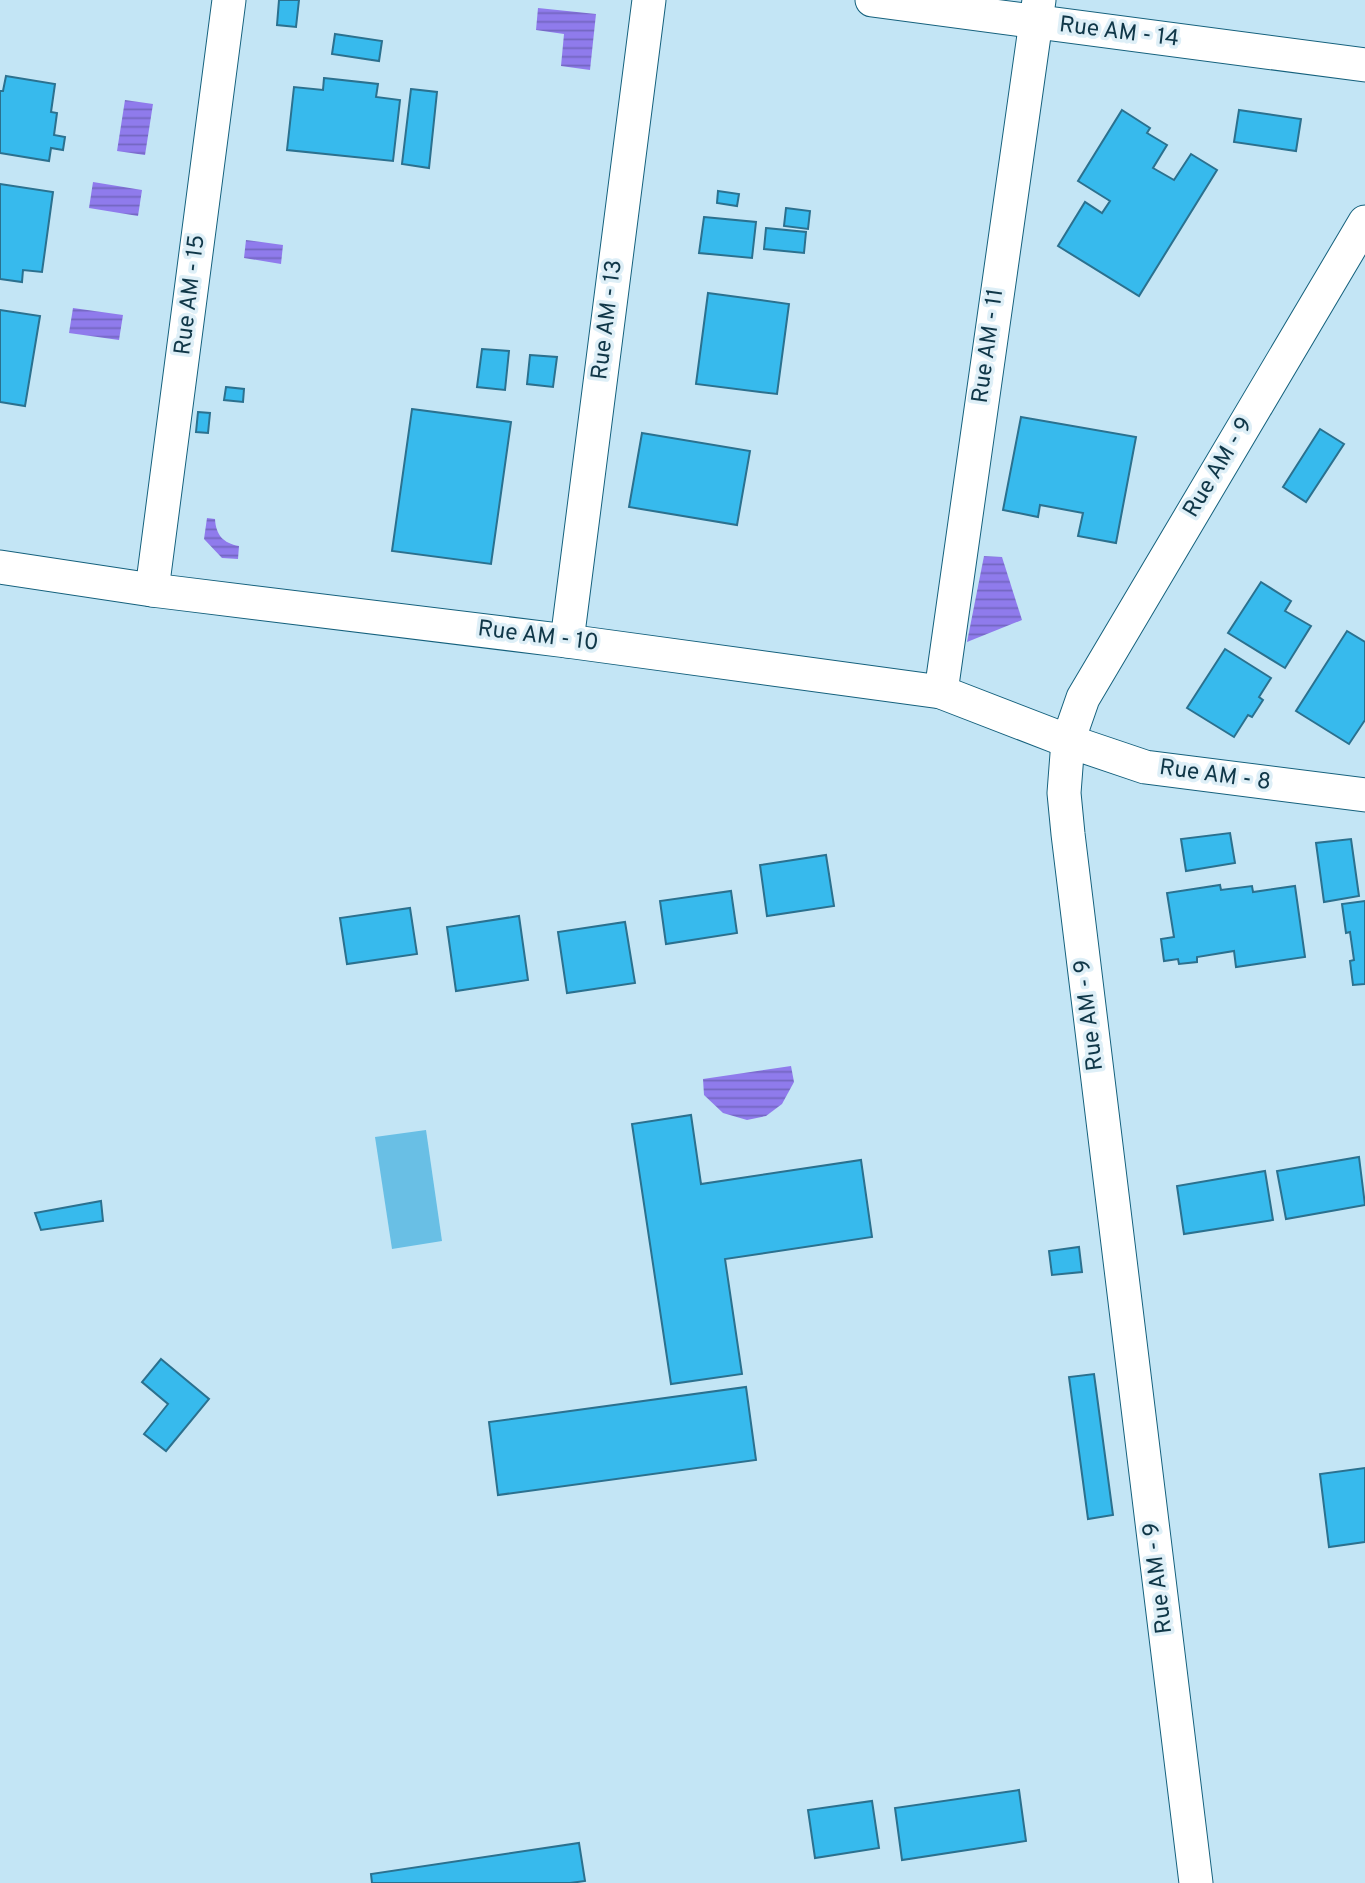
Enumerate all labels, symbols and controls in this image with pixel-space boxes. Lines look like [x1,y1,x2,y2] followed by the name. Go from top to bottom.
[1057,11,1181,55] street label: Rue AM - 14
[169,233,213,357] street label: Rue AM - 15
[586,258,630,382] street label: Rue AM - 13
[967,287,1011,405] street label: Rue AM - 11
[1178,413,1260,523] street label: Rue AM - 9
[476,615,600,659] street label: Rue AM - 10
[1157,754,1273,798] street label: Rue AM - 8
[1069,958,1111,1072] street label: Rue AM - 9
[1138,1521,1180,1635] street label: Rue AM - 9

